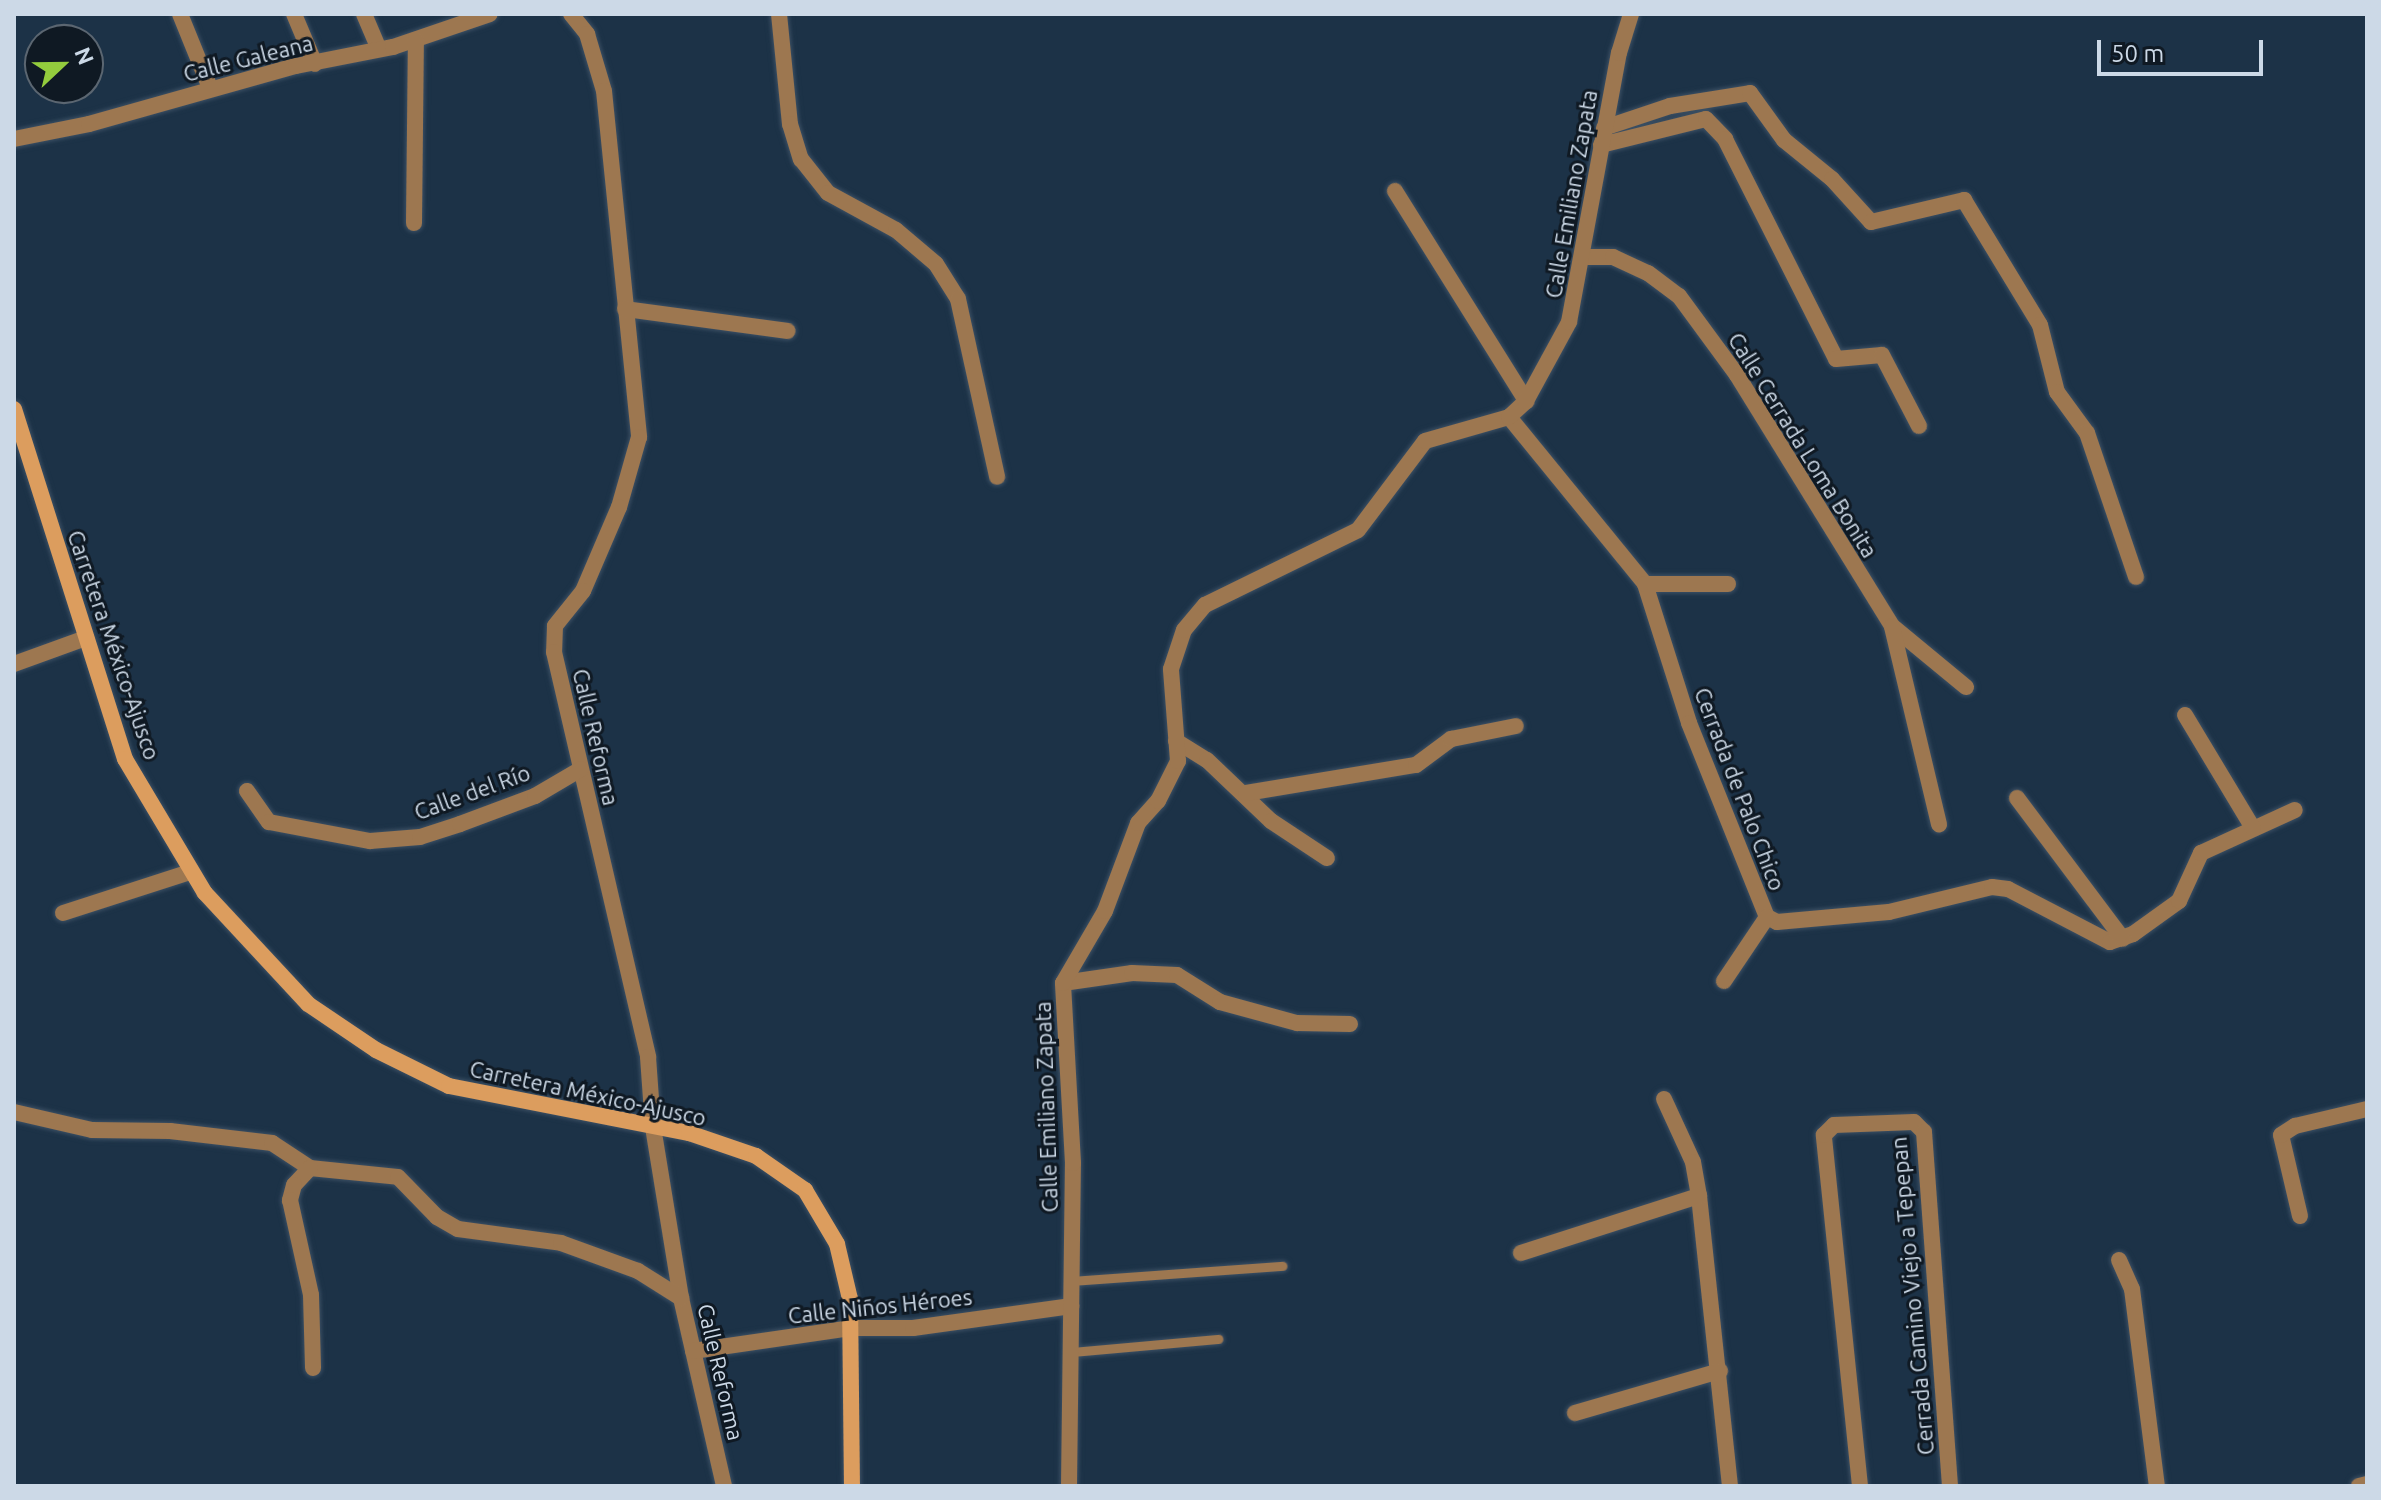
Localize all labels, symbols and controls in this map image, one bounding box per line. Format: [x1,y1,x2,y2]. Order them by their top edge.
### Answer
north arrow [24,24,104,104]
scale bar [2101,24,2267,74]
street label: Calle Galeana [181,29,315,87]
text: 50 m [2111,40,2164,67]
text: N [70,43,100,68]
street label: Calle Emiliano Zapata [1540,88,1602,300]
street label: Calle Cerrada Loma Bonita [1723,328,1883,562]
street label: Carretera México-Ajusco [62,527,166,763]
street label: Calle Reforma [567,666,625,808]
street label: Cerrada de Palo Chico [1689,684,1791,894]
street label: Calle del Río [410,759,534,825]
street label: Calle Emiliano Zapata [1029,1001,1063,1213]
street label: Carretera México-Ajusco [467,1055,709,1131]
street label: Cerrada Camino Viejo a Tepepan [1885,1136,1939,1456]
street label: Calle Niños Héroes [787,1283,973,1329]
street label: Calle Reforma [692,1301,750,1443]

